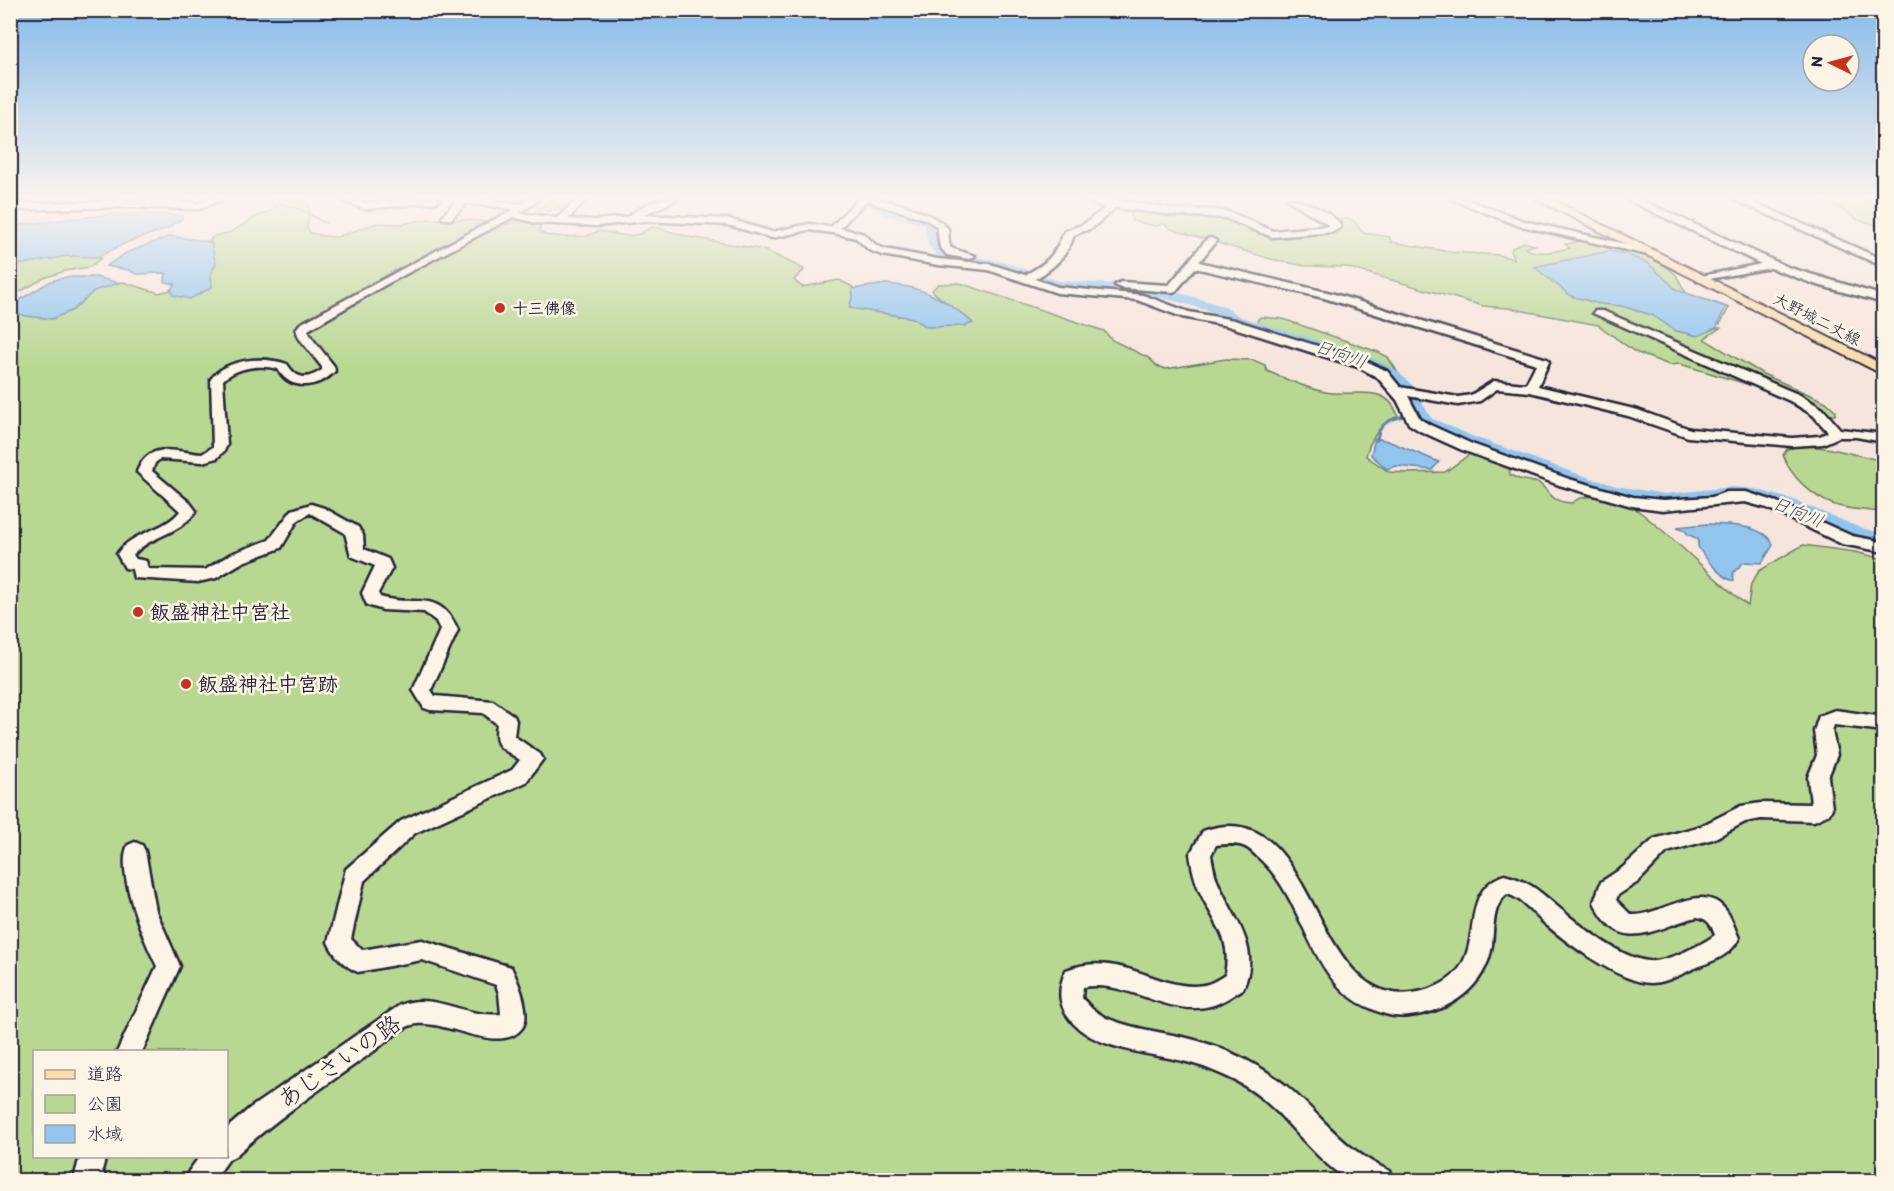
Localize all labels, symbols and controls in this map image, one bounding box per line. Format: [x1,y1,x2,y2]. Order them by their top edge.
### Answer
north arrow [1801,33,1861,93]
text: N [1807,56,1826,68]
street label: 大野城二丈線 [1770,289,1864,349]
place label: 十三佛像 [512,299,576,318]
marker: 十三佛像 [493,301,507,315]
water label: 日向川 [1312,335,1370,373]
water label: 日向川 [1769,492,1827,532]
place label: 飯盛神社中宮社 [150,600,290,624]
marker: 飯盛神社中宮社 [131,605,145,619]
place label: 飯盛神社中宮跡 [198,672,338,696]
marker: 飯盛神社中宮跡 [179,677,193,691]
street label: あじさいの路 [272,1008,406,1114]
legend [33,1050,228,1158]
text: 道路 [87,1063,123,1085]
text: 公園 [87,1093,123,1115]
text: 水域 [87,1123,123,1145]

